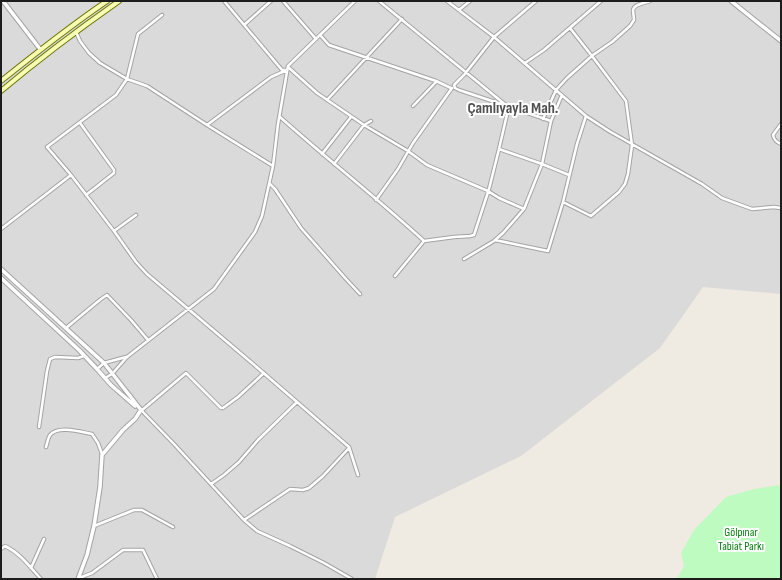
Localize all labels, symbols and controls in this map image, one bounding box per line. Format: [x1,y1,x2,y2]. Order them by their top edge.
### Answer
district label: Çamlıyayla Mah. [468,99,558,118]
park label: Gölpınar Tabiat Parkı [718,525,764,554]

